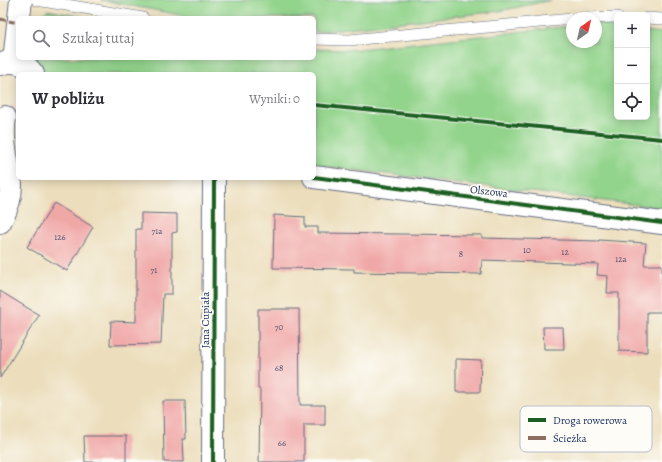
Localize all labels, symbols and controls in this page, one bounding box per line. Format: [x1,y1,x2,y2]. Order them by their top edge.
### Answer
north arrow [566,12,602,48]
map controls [614,12,650,120]
button: + [614,12,650,48]
search box [16,16,316,60]
icon: search [30,27,52,49]
text: Szukaj tutaj [62,28,135,48]
button: − [614,48,650,84]
button: locate [614,84,650,120]
text: W pobliżu [32,87,104,110]
text: Wyniki: 0 [249,90,300,107]
street label: Olszowa [469,182,509,201]
house number: 71a [151,225,163,237]
house number: 126 [54,231,66,243]
house number: 10 [523,244,531,256]
house number: 12 [561,246,569,258]
house number: 8 [459,248,463,260]
house number: 12a [615,253,628,265]
house number: 71 [151,264,157,276]
street label: Jana Cupiała [198,291,213,348]
house number: 70 [275,321,283,333]
house number: 68 [275,362,283,374]
legend [520,406,652,452]
text: Droga rowerowa [553,413,628,428]
text: Ścieżka [553,431,588,446]
house number: 66 [278,437,286,449]

